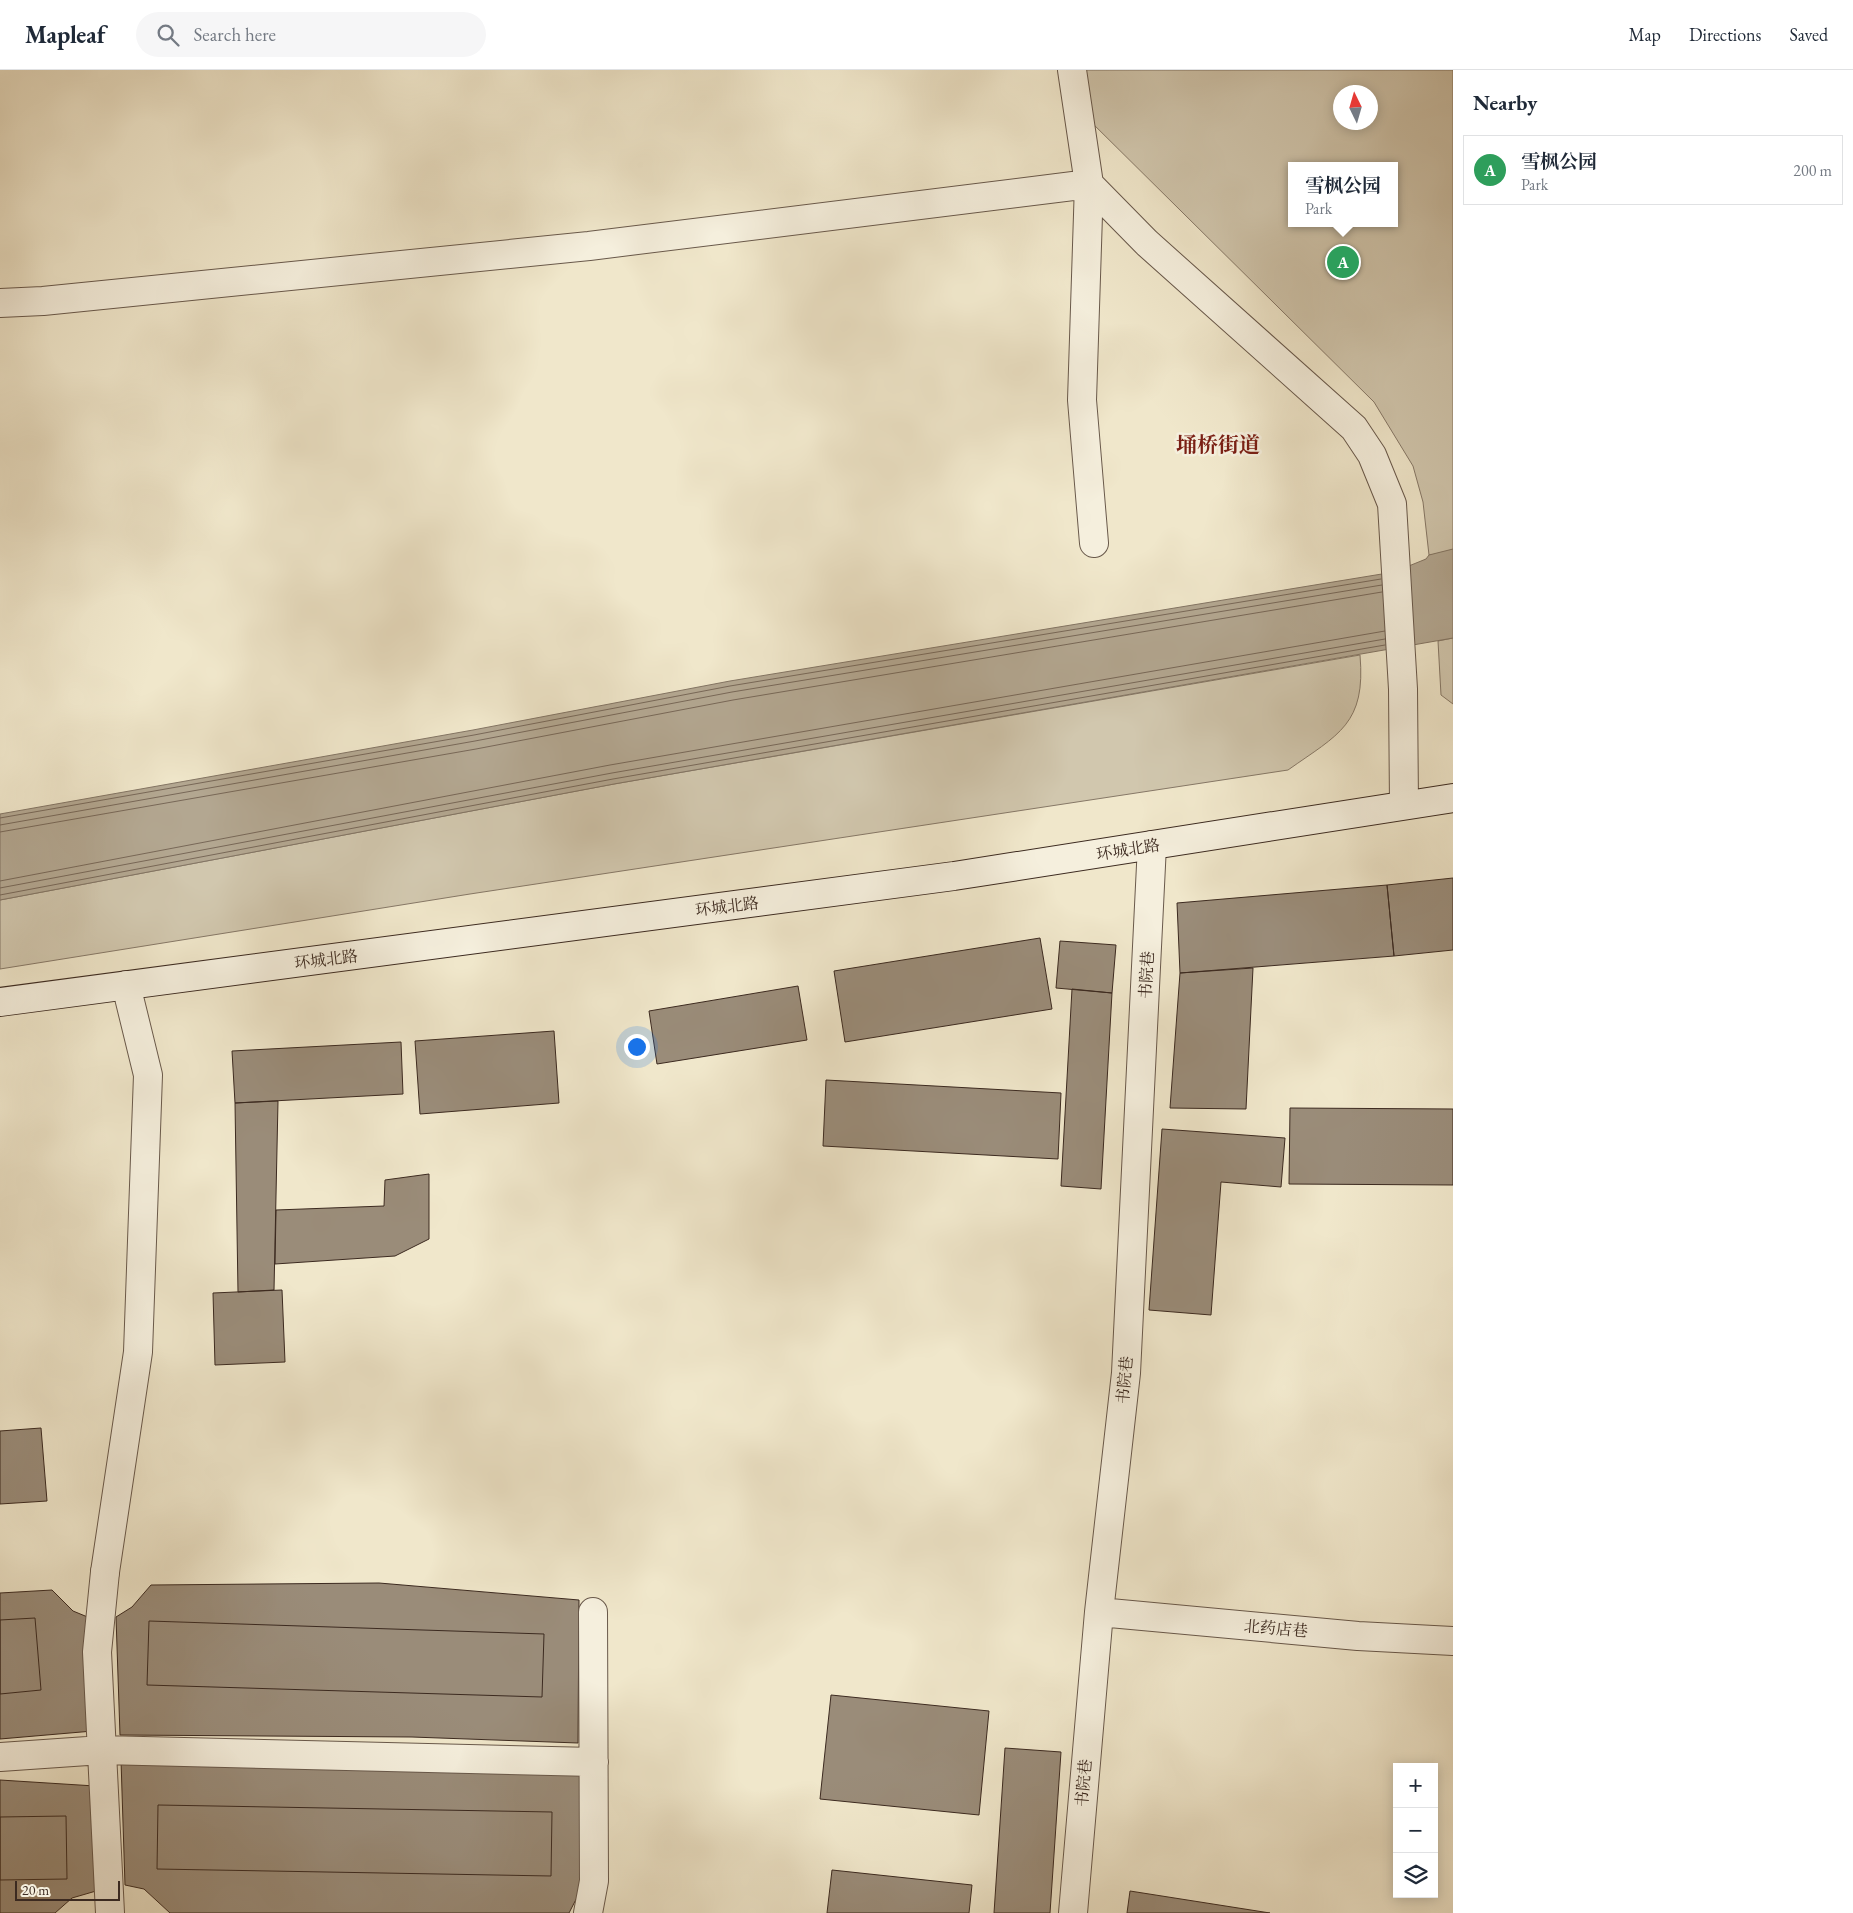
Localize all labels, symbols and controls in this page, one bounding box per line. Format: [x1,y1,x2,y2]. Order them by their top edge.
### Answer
search box [136,12,486,57]
text: Mapleaf [25,19,106,50]
icon: search [154,21,182,49]
text: Search here [194,22,276,47]
text: Map [1629,23,1661,46]
text: Directions [1689,23,1761,46]
text: Saved [1789,23,1828,46]
north arrow [1333,85,1378,130]
text: Nearby [1473,89,1537,116]
text: 雪枫公园 [1521,149,1597,174]
text: A [1484,160,1496,181]
text: 200 m [1793,160,1832,181]
popup [1288,162,1398,227]
text: 雪枫公园 [1305,173,1381,198]
text: Park [1521,174,1548,195]
text: Park [1305,198,1332,219]
pin: A [1327,243,1359,281]
district label: 埇桥街道 [1176,431,1260,458]
street label: 环城北路 [1095,834,1161,865]
street label: 环城北路 [694,892,760,921]
street label: 环城北路 [293,945,359,974]
street label: 书院巷 [1135,951,1158,1000]
your location [624,1034,650,1060]
street label: 书院巷 [1112,1355,1137,1405]
street label: 北药店巷 [1243,1615,1309,1642]
street label: 书院巷 [1071,1758,1096,1808]
map controls [1393,1763,1438,1898]
button: + [1393,1763,1438,1808]
button: − [1393,1808,1438,1853]
button: layers [1393,1853,1438,1898]
scale bar [15,1878,120,1901]
text: 20 m [22,1881,49,1899]

